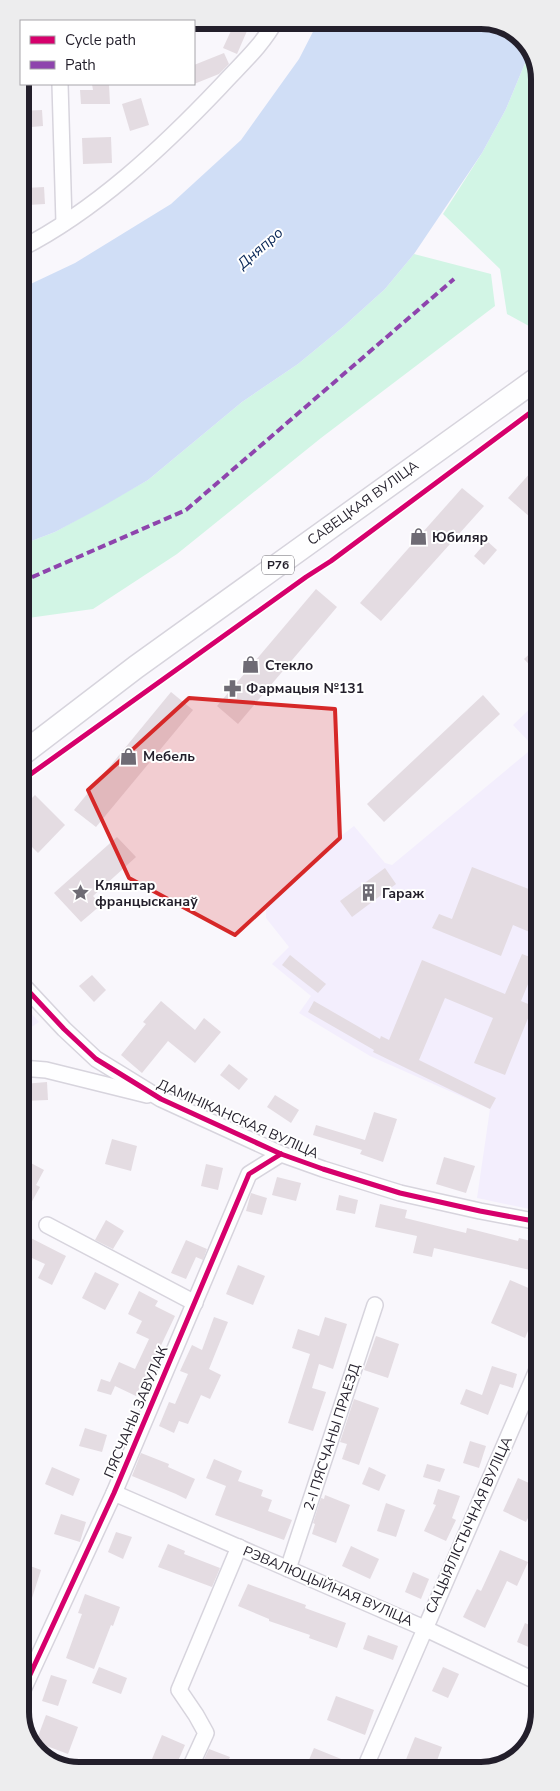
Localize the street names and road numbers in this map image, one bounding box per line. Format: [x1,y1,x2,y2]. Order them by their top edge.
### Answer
street label: САВЕЦКАЯ ВУЛІЦА [304,456,422,550]
road number: Р76 [262,556,294,574]
street label: ДАМІНІКАНСКАЯ ВУЛІЦА [154,1075,322,1163]
street label: ПЯСЧАНЫ ЗАВУЛАК [100,1343,172,1481]
street label: 2-І ПЯСЧАНЫ ПРАЕЗД [299,1361,365,1513]
street label: САЦЫЯЛІСТЫЧНАЯ ВУЛІЦА [421,1433,517,1617]
street label: РЭВАЛЮЦЫЙНАЯ ВУЛІЦА [240,1542,416,1630]

